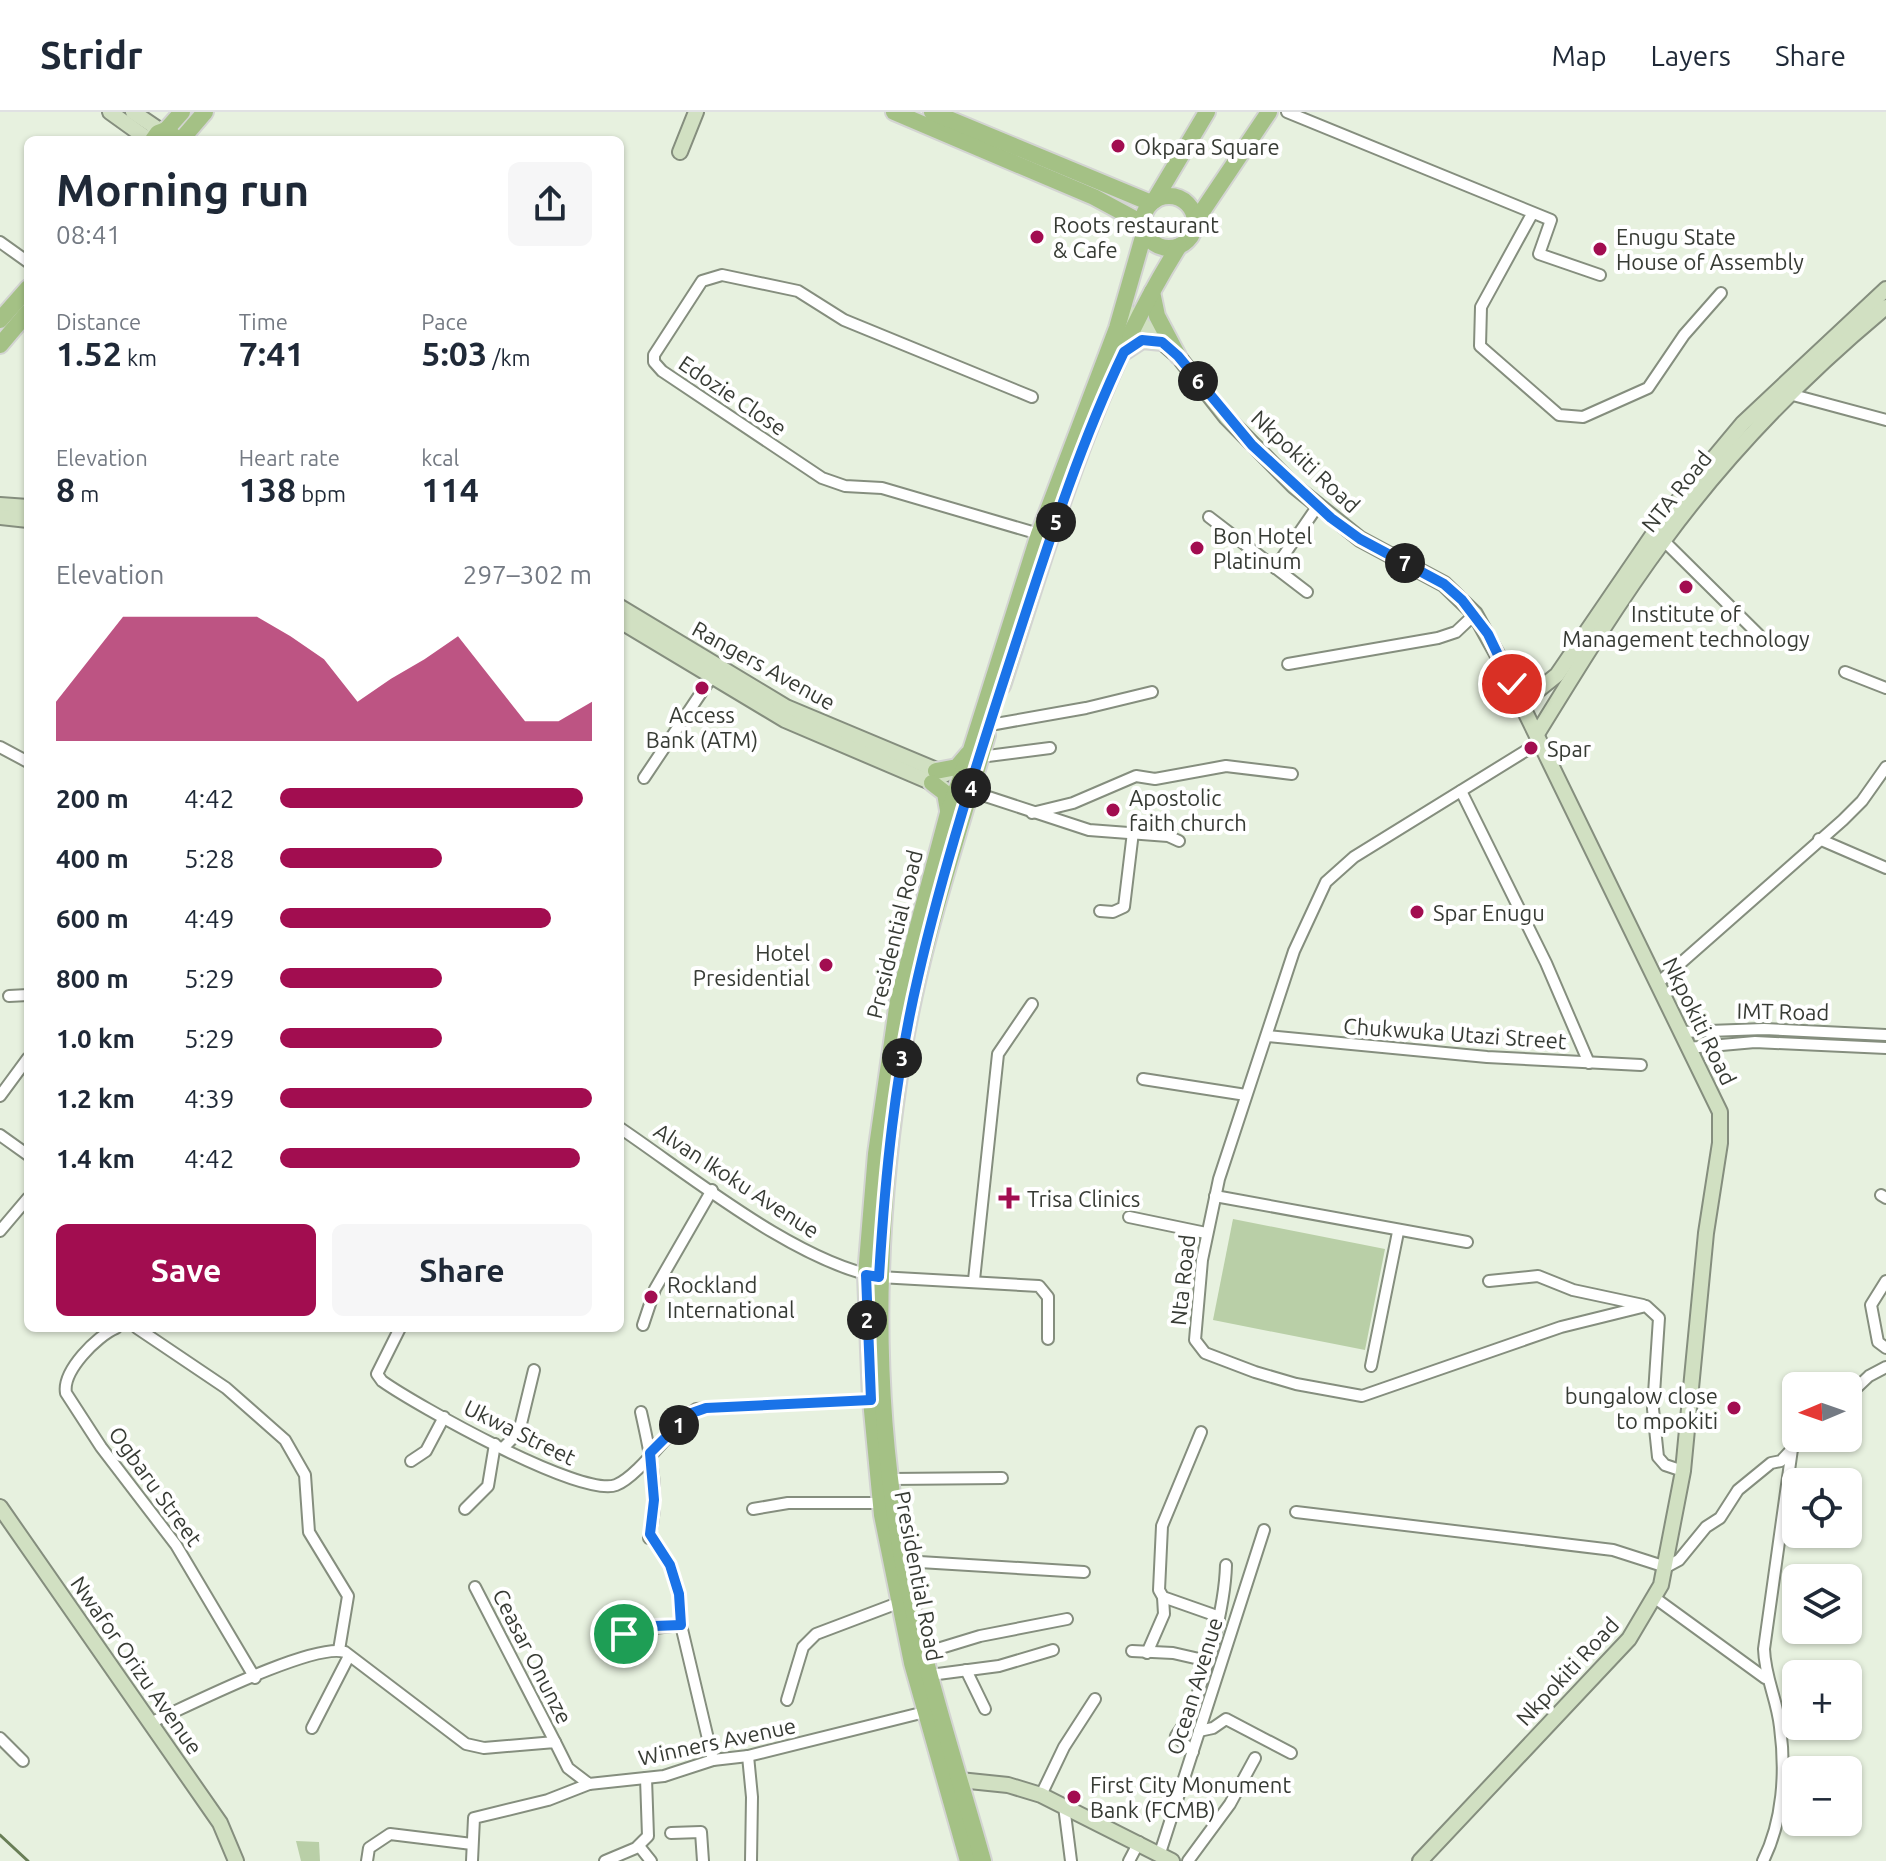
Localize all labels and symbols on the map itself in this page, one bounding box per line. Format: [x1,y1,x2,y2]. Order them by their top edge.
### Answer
place label: Okpara Square [1134,134,1280,159]
marker: Okpara Square [1109,137,1127,155]
place label: Roots restaurant & Cafe [1053,212,1219,262]
place label: Enugu State House of Assembly [1616,224,1804,274]
marker: Roots restaurant & Cafe [1028,228,1046,246]
marker: Enugu State House of Assembly [1591,240,1609,258]
street label: Edozie Close [675,350,791,440]
pin: 6 [1178,361,1218,401]
street label: Nkpokiti Road [1247,405,1365,517]
street label: NTA Road [1636,446,1716,536]
pin: 5 [1036,502,1076,542]
place label: Bon Hotel Platinum [1213,523,1312,573]
marker: Bon Hotel Platinum [1188,539,1206,557]
pin: 7 [1385,543,1425,583]
marker: Institute of Management technology [1677,578,1695,596]
place label: Institute of Management technology [1562,601,1810,651]
street label: Rangers Avenue [688,615,840,715]
pin [1478,650,1546,718]
marker: Access Bank (ATM) [693,679,711,697]
place label: Access Bank (ATM) [646,702,758,753]
place label: Spar [1547,736,1592,761]
marker: Spar [1522,739,1540,757]
pin: 4 [951,768,991,808]
place label: Apostolic faith church [1129,785,1247,835]
marker: Apostolic faith church [1104,801,1122,819]
street label: Presidential Road [861,847,927,1021]
place label: Spar Enugu [1433,900,1545,925]
marker: Spar Enugu [1408,903,1426,921]
place label: Hotel Presidential [693,940,810,990]
street label: Nkpokiti Road [1658,953,1742,1089]
marker: Hotel Presidential [817,956,835,974]
street label: IMT Road [1736,998,1830,1024]
street label: Chukwuka Utazi Street [1343,1013,1568,1053]
pin: 3 [882,1038,922,1078]
street label: Alvan Ikoku Avenue [650,1117,824,1243]
place label: Trisa Clinics [1027,1186,1140,1211]
marker: Trisa Clinics [998,1187,1020,1209]
street label: Nta Road [1165,1233,1199,1327]
place label: Rockland International [667,1272,795,1322]
marker: Rockland International [642,1288,660,1306]
pin: 2 [847,1300,887,1340]
north arrow [1782,1372,1862,1452]
place label: bungalow close to mpokiti [1565,1383,1718,1433]
street label: Ukwa Street [460,1394,580,1470]
marker: bungalow close to mpokiti [1725,1399,1743,1417]
pin: 1 [659,1405,699,1445]
street label: Ogbaru Street [104,1422,208,1551]
street label: Presidential Road [890,1489,948,1663]
street label: Nwafor Orizu Avenue [66,1571,208,1759]
street label: Ceasar Onunze [488,1584,578,1728]
pin [590,1600,658,1668]
street label: Nkpokiti Road [1511,1612,1623,1730]
street label: Ocean Avenue [1161,1614,1227,1758]
street label: Winners Avenue [636,1712,798,1770]
place label: First City Monument Bank (FCMB) [1090,1772,1291,1823]
marker: First City Monument Bank (FCMB) [1065,1788,1083,1806]

